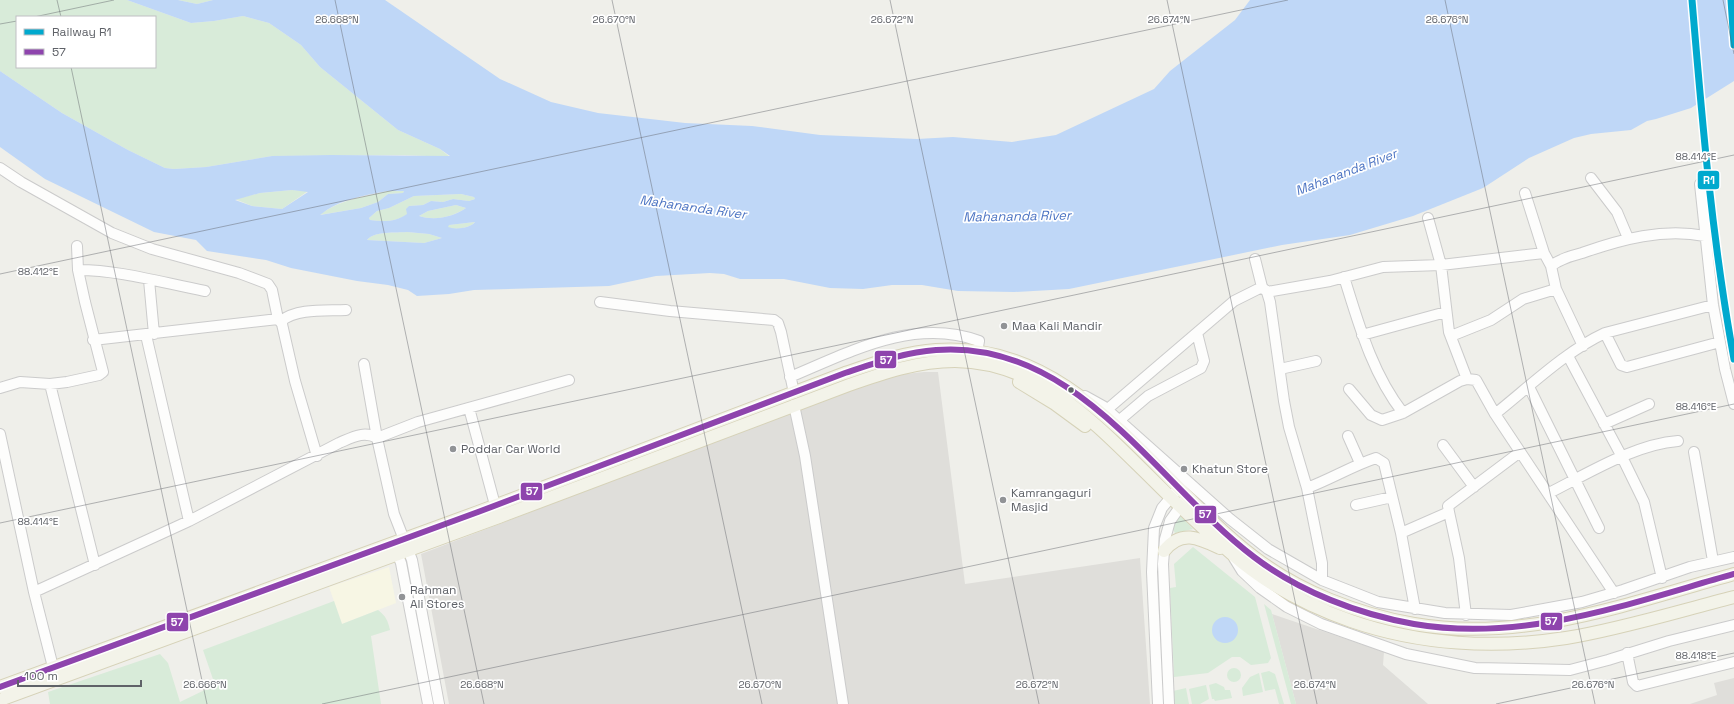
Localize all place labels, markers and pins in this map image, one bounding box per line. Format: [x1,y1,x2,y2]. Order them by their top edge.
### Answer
place label: Maa Kali Mandir [1012,318,1103,334]
marker: Maa Kali Mandir [999,321,1009,331]
unlabelled marker [1066,385,1076,395]
place label: Poddar Car World [461,441,560,457]
marker: Poddar Car World [448,444,458,454]
place label: Khatun Store [1192,461,1268,477]
marker: Khatun Store [1179,464,1189,474]
place label: Kamrangaguri Masjid [1011,485,1091,515]
marker: Kamrangaguri Masjid [998,495,1008,505]
place label: Rahman Ali Stores [410,582,464,612]
marker: Rahman Ali Stores [397,592,407,602]

